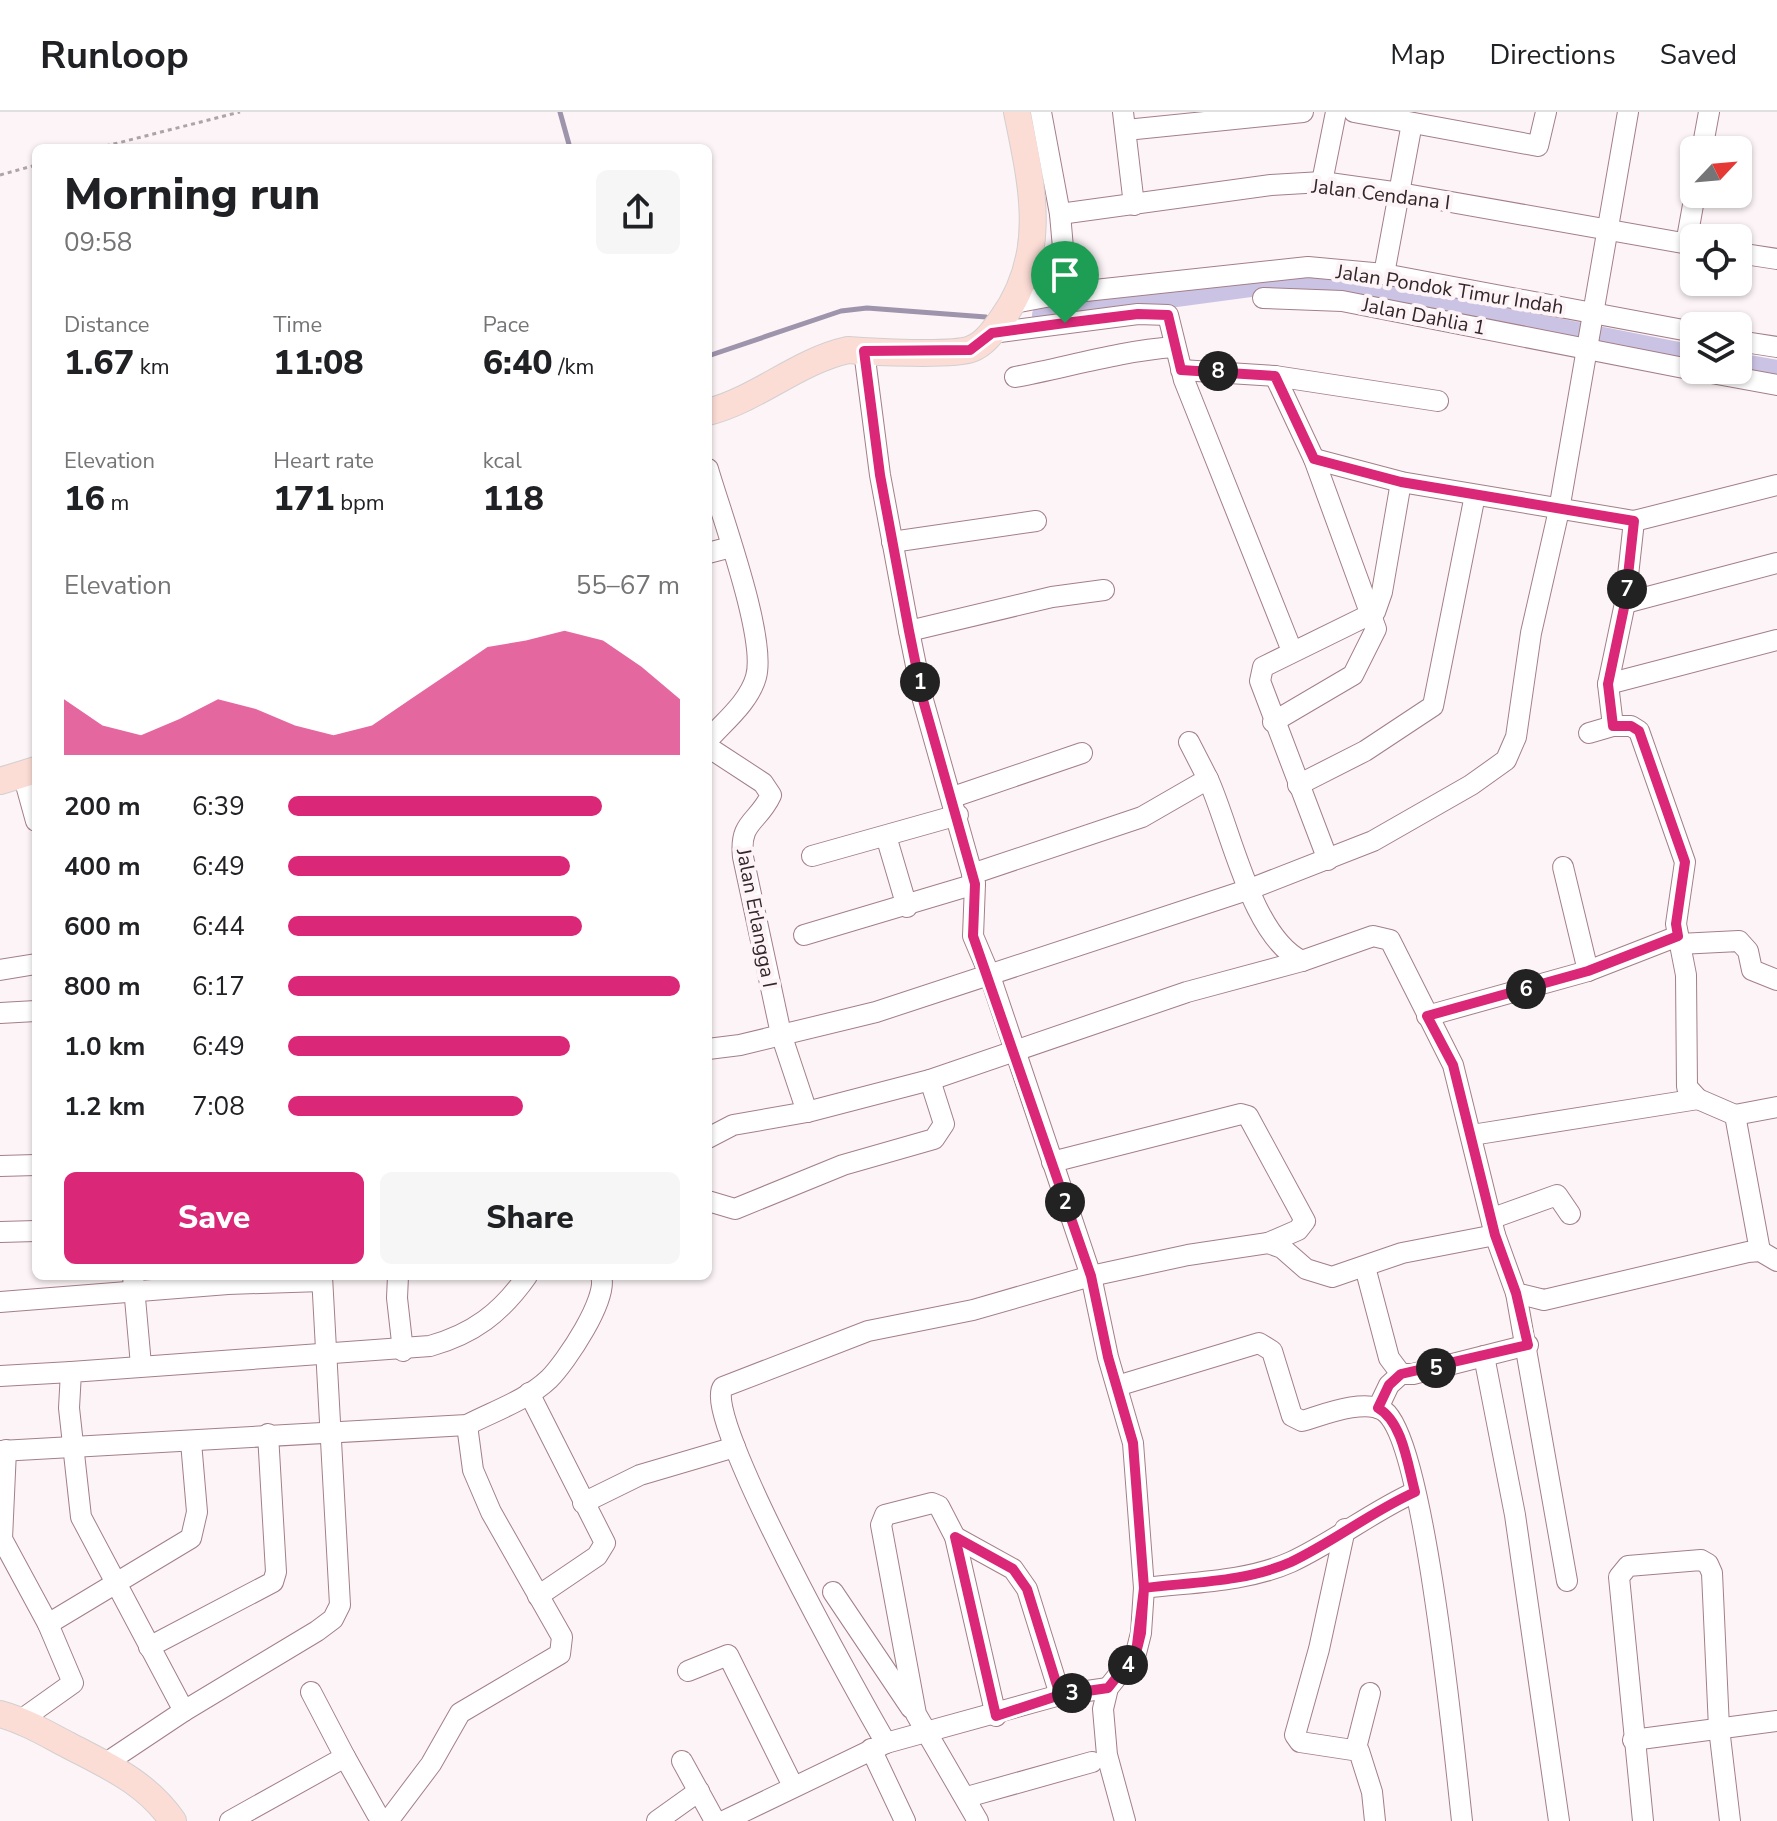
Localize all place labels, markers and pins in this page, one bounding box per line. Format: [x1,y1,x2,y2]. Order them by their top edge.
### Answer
pin [1031,241,1099,323]
pin: 8 [1198,351,1238,391]
pin: 7 [1607,569,1647,609]
pin: 1 [900,662,940,702]
pin: 6 [1506,969,1546,1009]
pin: 2 [1045,1182,1085,1222]
pin: 5 [1416,1348,1456,1388]
pin: 4 [1108,1645,1148,1685]
pin: 3 [1052,1673,1092,1713]

